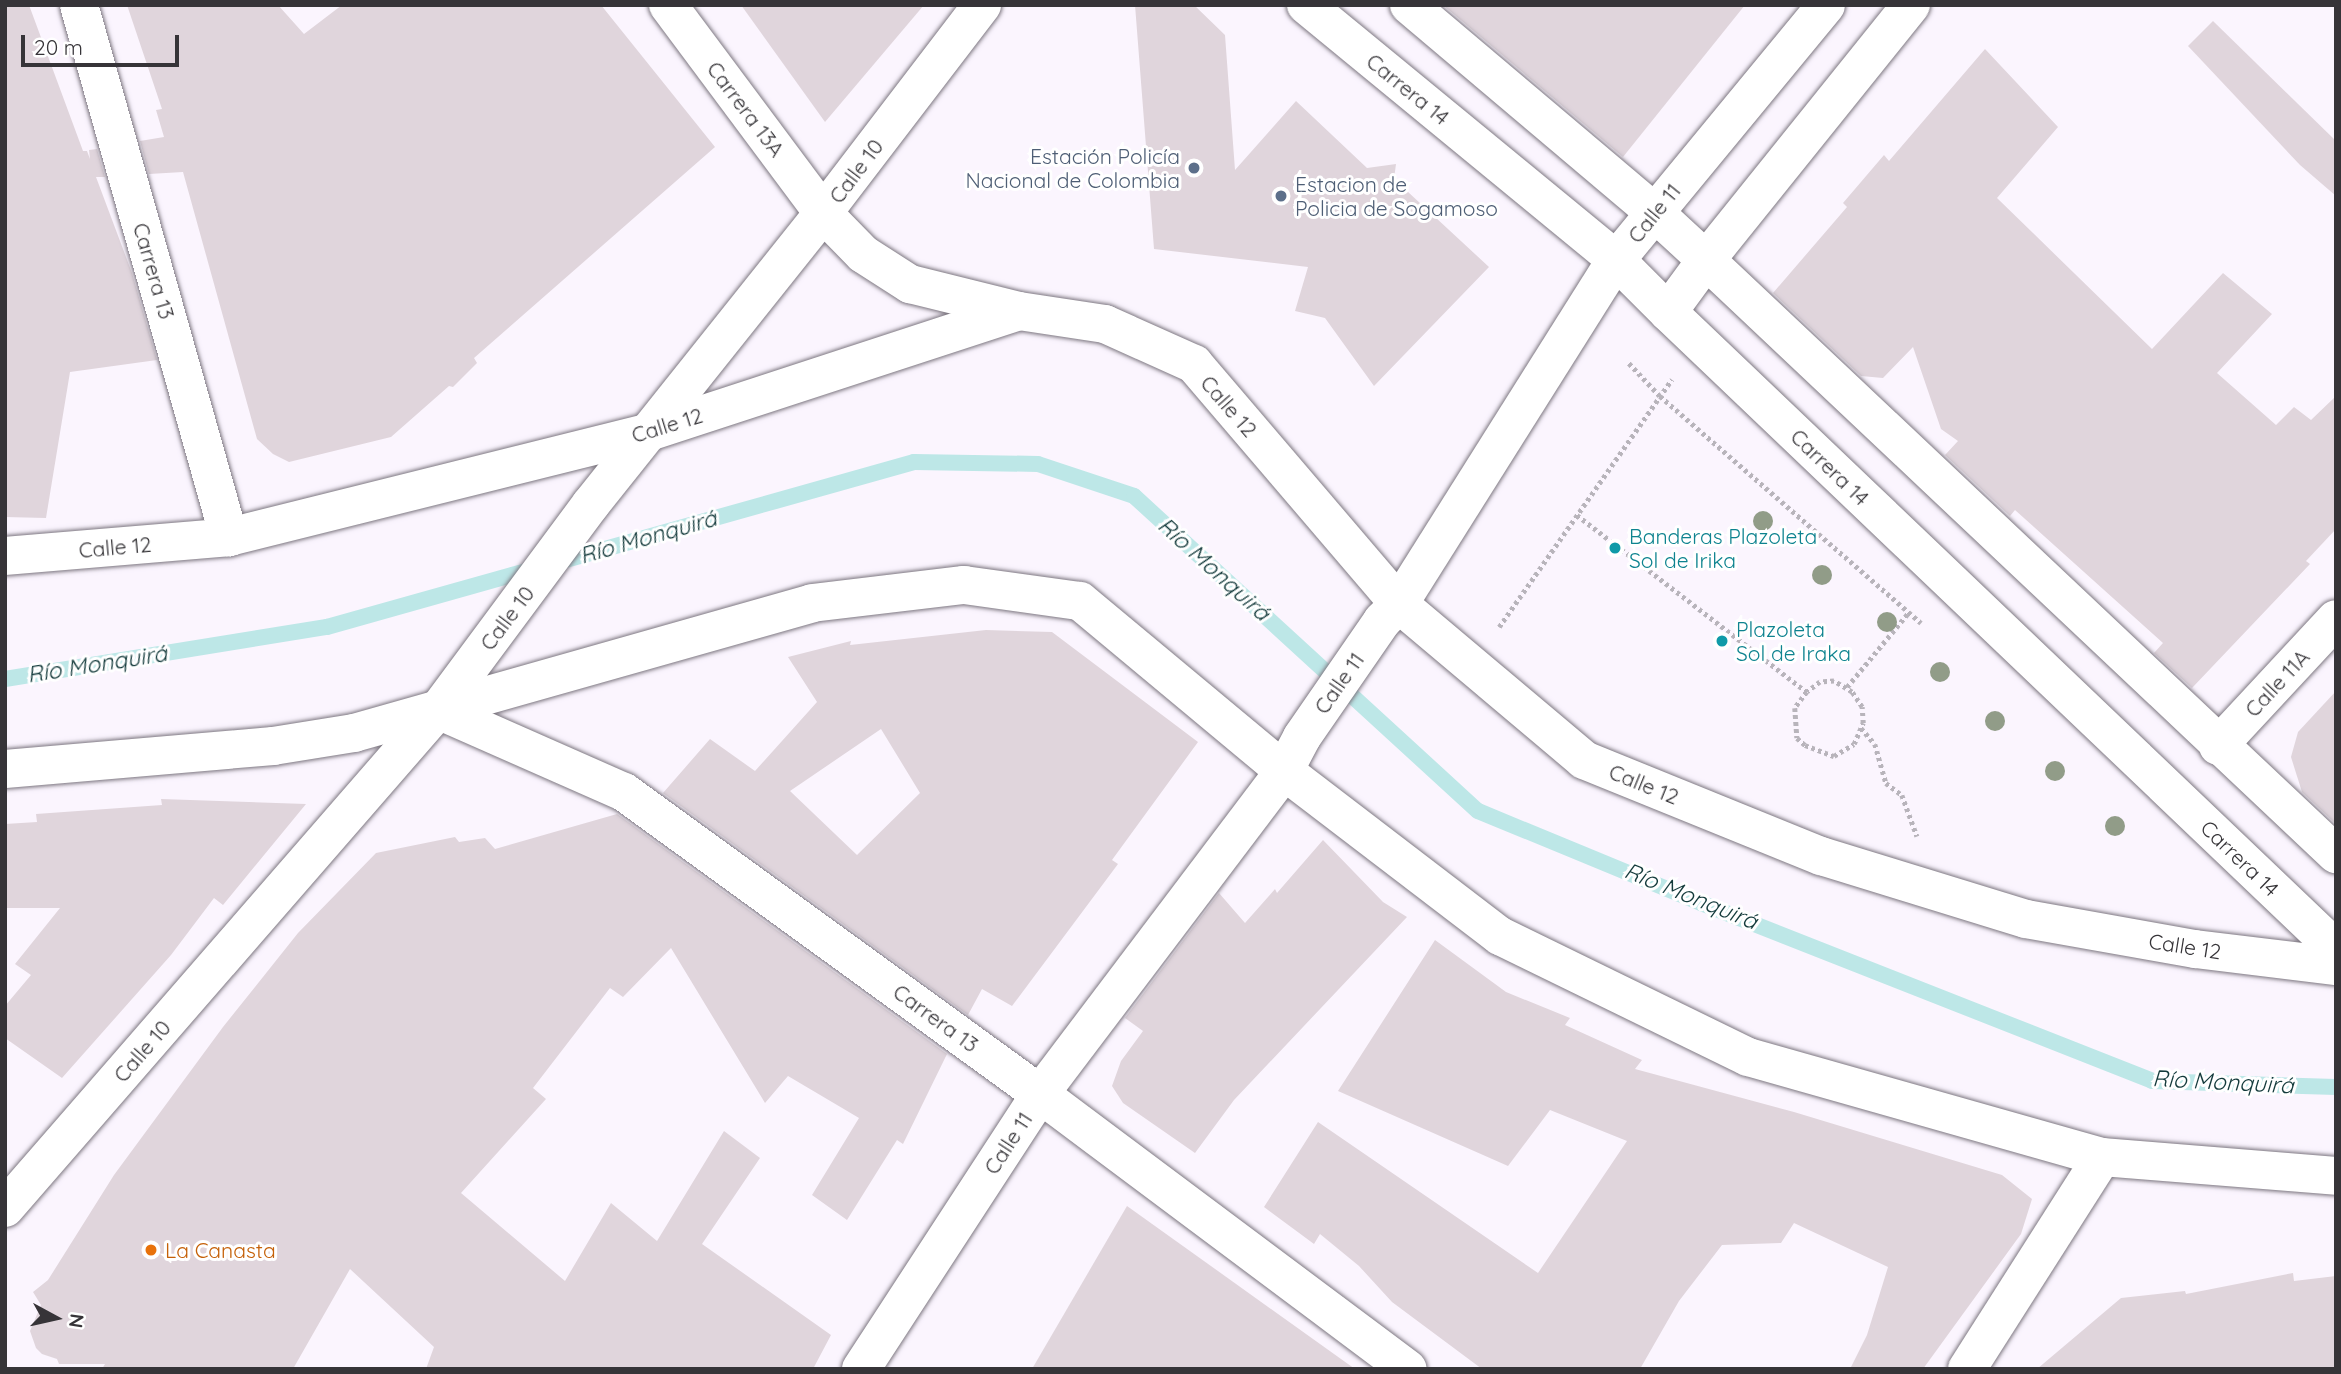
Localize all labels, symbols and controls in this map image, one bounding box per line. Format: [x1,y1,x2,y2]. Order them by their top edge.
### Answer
scale bar [24,21,182,65]
text: 20 m [34,34,83,60]
street label: Carrera 14 [1362,48,1454,130]
street label: Carrera 13A [702,56,790,162]
street label: Calle 10 [824,134,888,208]
place label: Estación Policía Nacional de Colombia [965,143,1180,193]
marker: Estación Policía Nacional de Colombia [1186,160,1202,176]
place label: Estacion de Policia de Sogamoso [1295,171,1498,221]
street label: Calle 11 [1622,178,1686,248]
marker: Estacion de Policia de Sogamoso [1273,188,1289,204]
street label: Carrera 13 [128,220,180,322]
street label: Calle 12 [1196,370,1262,442]
street label: Calle 12 [628,402,706,448]
street label: Carrera 14 [1786,424,1874,510]
water label: Río Monquirá [576,504,720,570]
water label: Río Monquirá [1152,512,1276,626]
place label: Banderas Plazoleta Sol de Irika [1629,523,1817,573]
street label: Calle 12 [78,531,152,563]
marker: Banderas Plazoleta Sol de Irika [1607,540,1623,556]
street label: Calle 10 [475,581,539,655]
place label: Plazoleta Sol de Iraka [1736,616,1851,666]
marker: Plazoleta Sol de Iraka [1714,633,1730,649]
water label: Río Monquirá [25,639,169,689]
street label: Calle 11A [2240,644,2314,722]
street label: Calle 11 [1309,648,1369,718]
street label: Calle 12 [1605,759,1683,809]
street label: Carrera 14 [2196,815,2284,901]
water label: Río Monquirá [1620,857,1762,935]
street label: Calle 12 [2147,928,2223,964]
street label: Carrera 13 [889,979,983,1057]
street label: Calle 10 [108,1015,176,1087]
water label: Río Monquirá [2152,1065,2294,1099]
street label: Calle 11 [979,1107,1037,1179]
place label: La Canasta [165,1237,276,1263]
marker: La Canasta [143,1242,159,1258]
north arrow [21,1283,91,1353]
text: N [64,1312,90,1330]

